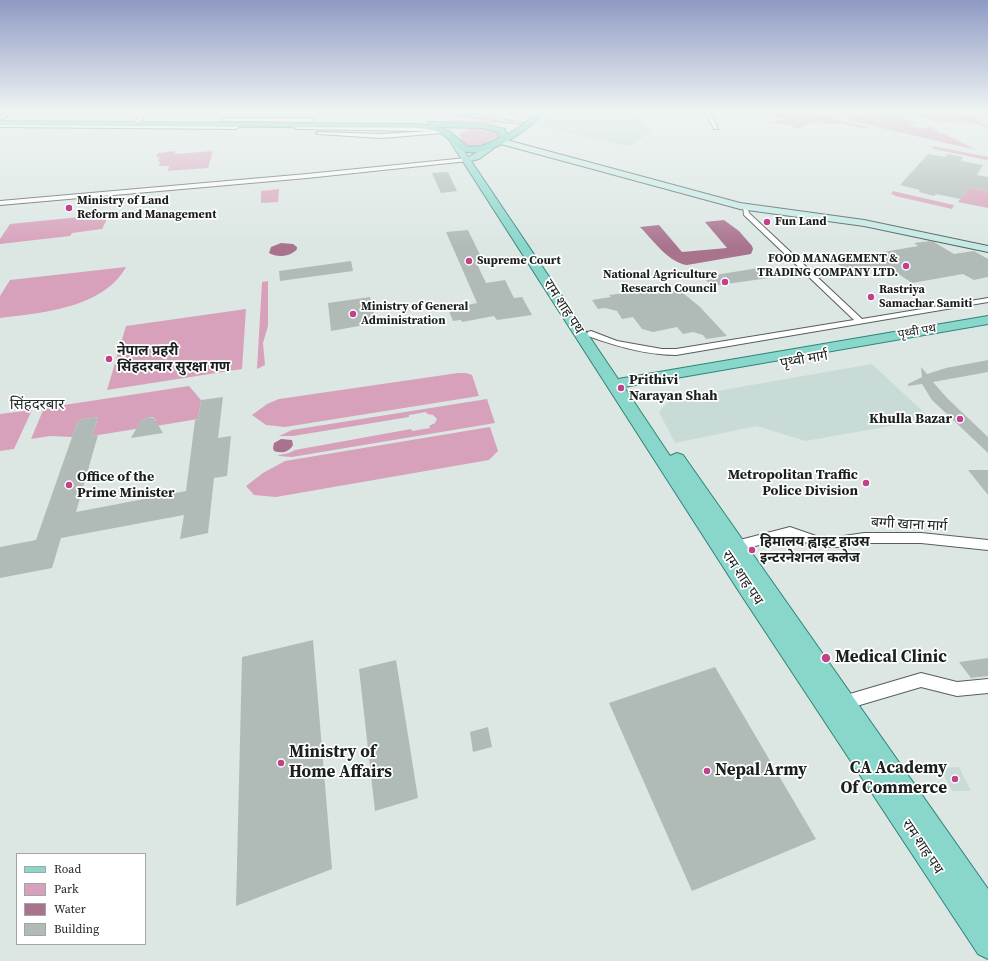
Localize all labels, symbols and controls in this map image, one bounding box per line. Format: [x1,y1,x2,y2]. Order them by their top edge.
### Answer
place label: Ministry of Land Reform and Management [77,194,216,222]
marker: Ministry of Land Reform and Management [64,203,74,213]
place label: Fun Land [775,215,827,229]
marker: Fun Land [762,217,772,227]
place label: FOOD MANAGEMENT & TRADING COMPANY LTD. [757,252,898,280]
place label: Supreme Court [477,254,561,268]
marker: Supreme Court [464,256,474,266]
marker: FOOD MANAGEMENT & TRADING COMPANY LTD. [901,261,911,271]
place label: National Agriculture Research Council [603,268,717,296]
street label: राम शाह पथ [539,277,587,337]
marker: National Agriculture Research Council [720,277,730,287]
place label: Rastriya Samachar Samiti [879,283,972,311]
marker: Rastriya Samachar Samiti [866,292,876,302]
place label: Ministry of General Administration [361,300,468,328]
marker: Ministry of General Administration [348,309,358,319]
street label: पृथ्वी पथ [897,322,937,342]
place label: नेपाल प्रहरी सिंहदरबार सुरक्षा गण [117,343,230,376]
street label: पृथ्वी मार्ग [779,348,829,372]
marker: नेपाल प्रहरी सिंहदरबार सुरक्षा गण [104,354,114,364]
place label: Prithivi Narayan Shah [629,372,718,404]
marker: Prithivi Narayan Shah [616,383,626,393]
district label: सिंहदरबार [10,396,64,414]
place label: Khulla Bazar [869,411,952,427]
marker: Khulla Bazar [955,414,965,424]
place label: Metropolitan Traffic Police Division [728,467,858,500]
place label: Office of the Prime Minister [77,469,175,502]
marker: Metropolitan Traffic Police Division [861,478,871,488]
marker: Office of the Prime Minister [64,480,74,490]
street label: बग्गी खाना मार्ग [870,515,948,535]
place label: हिमालय ह्वाइट हाउस इन्टरनेशनल कलेज [760,534,870,566]
marker: हिमालय ह्वाइट हाउस इन्टरनेशनल कलेज [747,545,757,555]
street label: राम शाह पथ [718,548,766,608]
place label: Medical Clinic [835,648,947,668]
marker: Medical Clinic [820,652,832,664]
place label: Ministry of Home Affairs [289,743,392,783]
marker: Ministry of Home Affairs [276,758,286,768]
place label: CA Academy Of Commerce [840,759,947,799]
place label: Nepal Army [715,761,807,781]
marker: Nepal Army [702,766,712,776]
marker: CA Academy Of Commerce [950,774,960,784]
street label: राम शाह पथ [898,817,946,877]
legend [16,853,146,945]
text: Road [54,861,81,877]
text: Park [54,881,79,897]
text: Water [54,901,86,917]
text: Building [54,921,99,937]

